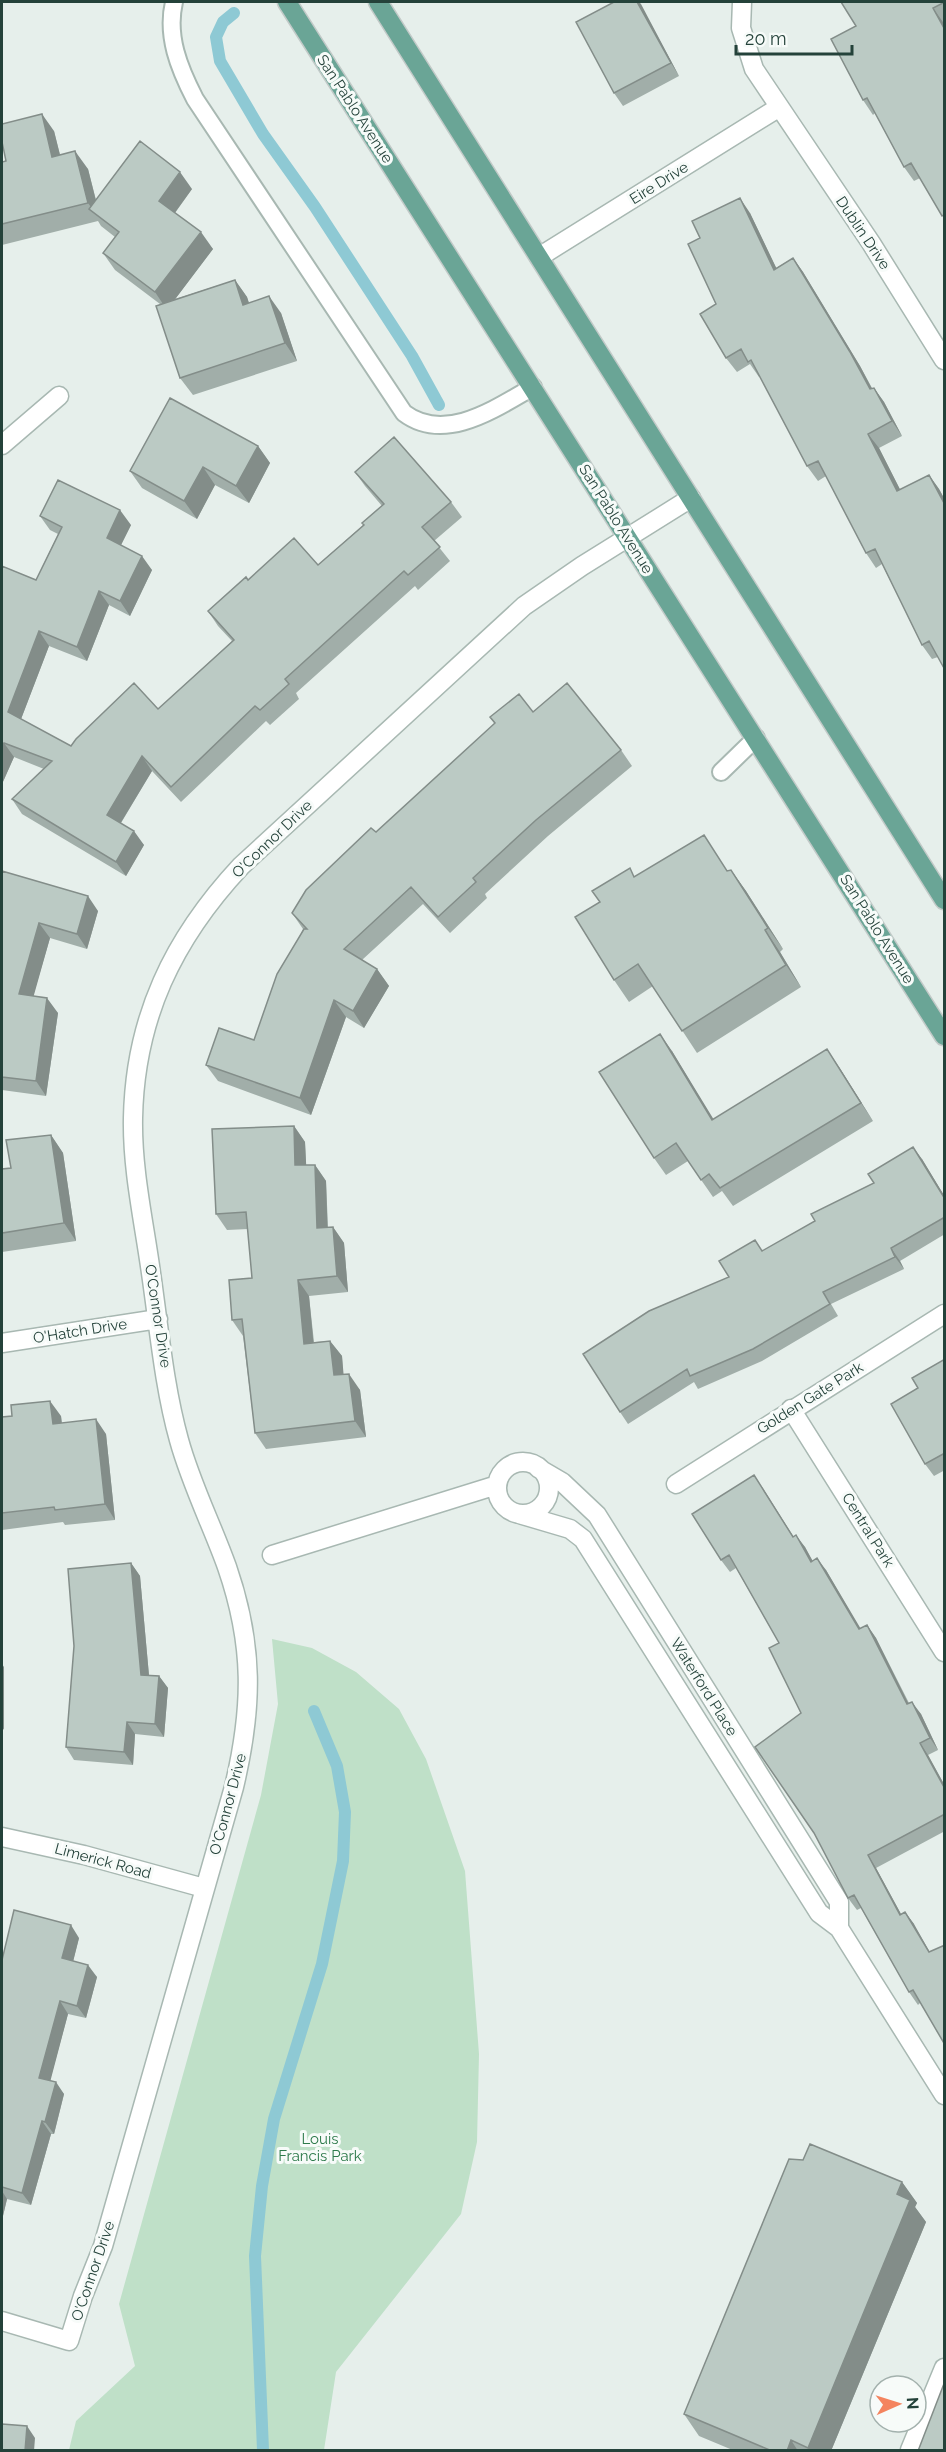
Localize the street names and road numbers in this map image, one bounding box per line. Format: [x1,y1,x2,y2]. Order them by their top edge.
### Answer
street label: San Pablo Avenue [313,51,397,167]
street label: Eire Drive [626,158,692,208]
street label: Dublin Drive [832,193,894,273]
street label: San Pablo Avenue [575,461,657,577]
street label: O'Connor Drive [228,796,316,882]
street label: San Pablo Avenue [836,871,918,987]
street label: O'Connor Drive [141,1263,175,1369]
street label: O'Hatch Drive [32,1315,128,1347]
street label: Golden Gate Park [754,1358,866,1438]
street label: Central Park [838,1489,898,1571]
street label: Waterford Place [667,1635,742,1740]
street label: O'Connor Drive [206,1751,250,1857]
street label: Limerick Road [53,1839,153,1883]
street label: O'Connor Drive [67,2219,119,2323]

